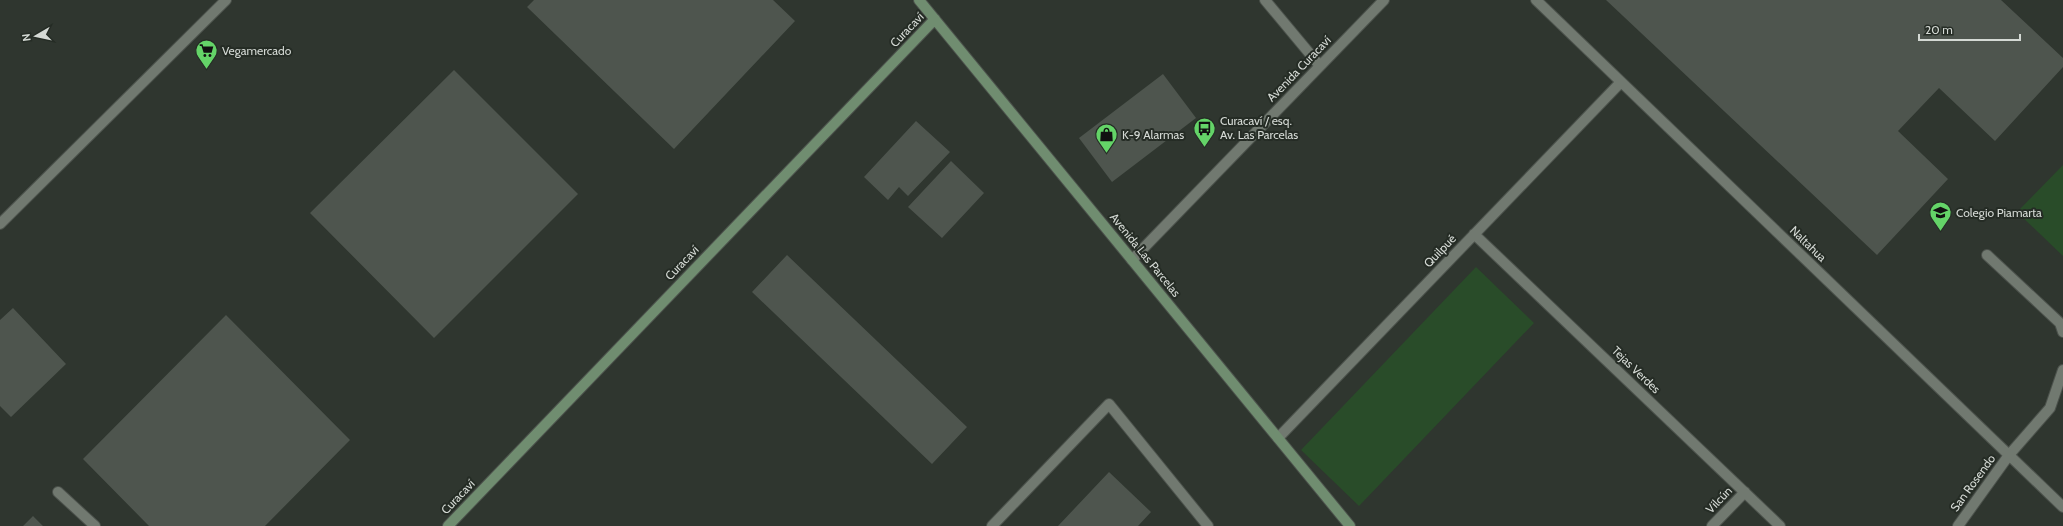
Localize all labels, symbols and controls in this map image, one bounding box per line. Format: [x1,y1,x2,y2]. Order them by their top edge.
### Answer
street label: Curacaví [887,9,927,50]
north arrow [16,16,56,56]
scale bar [1919,16,2020,42]
text: 20 m [1925,22,1953,37]
street label: Avenida Curacaví [1263,32,1334,105]
text: N [19,33,34,43]
supermarket icon: Vegamercado [193,38,219,71]
place label: Vegamercado [222,43,292,58]
place label: Curacaví / esq. Av. Las Parcelas [1220,113,1298,142]
bus stop icon: Curacaví / esq. Av. Las Parcelas [1191,115,1217,148]
shop icon: K-9 Alarmas [1094,122,1120,155]
place label: K-9 Alarmas [1122,127,1184,142]
school or university icon: Colegio Piamarta [1928,200,1954,233]
place label: Colegio Piamarta [1956,205,2042,220]
street label: Avenida Las Parcelas [1107,210,1184,300]
street label: Naltahua [1787,223,1830,265]
street label: Quilpué [1420,231,1459,270]
street label: Curacaví [662,242,702,283]
street label: Tejas Verdes [1609,343,1664,396]
street label: San Rosendo [1947,451,1999,514]
street label: Curacaví [438,476,478,517]
street label: Vilcún [1702,483,1735,516]

